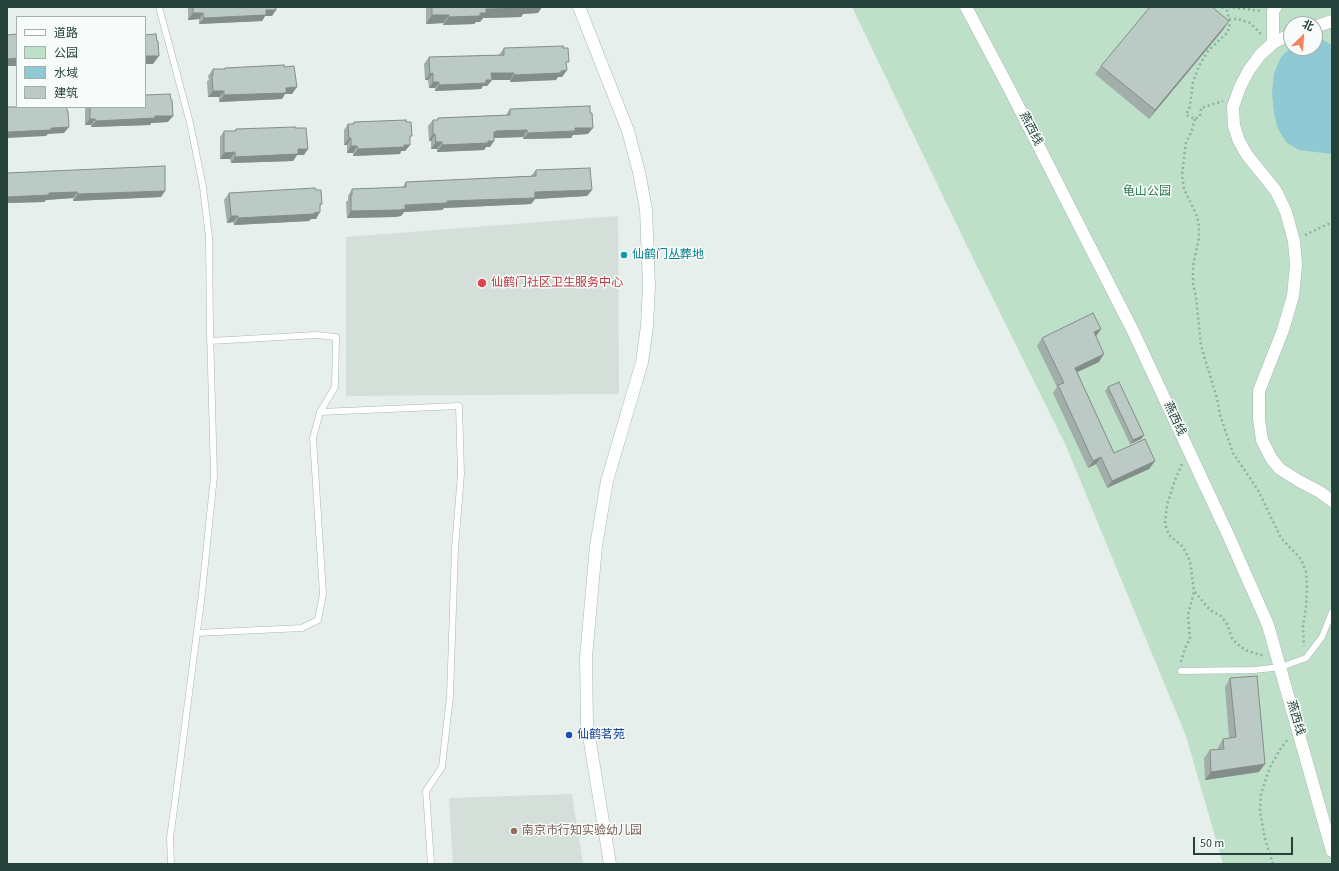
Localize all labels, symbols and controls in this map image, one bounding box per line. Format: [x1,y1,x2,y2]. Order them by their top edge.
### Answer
legend [16,16,146,108]
north arrow [1283,16,1323,56]
text: 北 [1300,16,1316,35]
text: 道路 [54,25,78,42]
text: 公园 [54,45,78,62]
text: 水域 [54,65,78,82]
text: 建筑 [54,85,78,102]
street label: 燕西线 [1015,110,1045,148]
park label: 龟山公园 [1123,185,1171,199]
place label: 仙鹤门丛葬地 [632,248,704,262]
marker: 仙鹤门丛葬地 [619,250,629,260]
place label: 仙鹤门社区卫生服务中心 [491,276,623,290]
marker: 仙鹤门社区卫生服务中心 [476,277,488,289]
street label: 燕西线 [1160,400,1188,438]
street label: 燕西线 [1283,699,1307,737]
place label: 仙鹤茗苑 [577,728,625,742]
marker: 仙鹤茗苑 [564,730,574,740]
place label: 南京市行知实验幼儿园 [522,824,642,838]
marker: 南京市行知实验幼儿园 [509,826,519,836]
scale bar [1195,829,1295,855]
text: 50 m [1200,835,1224,852]

